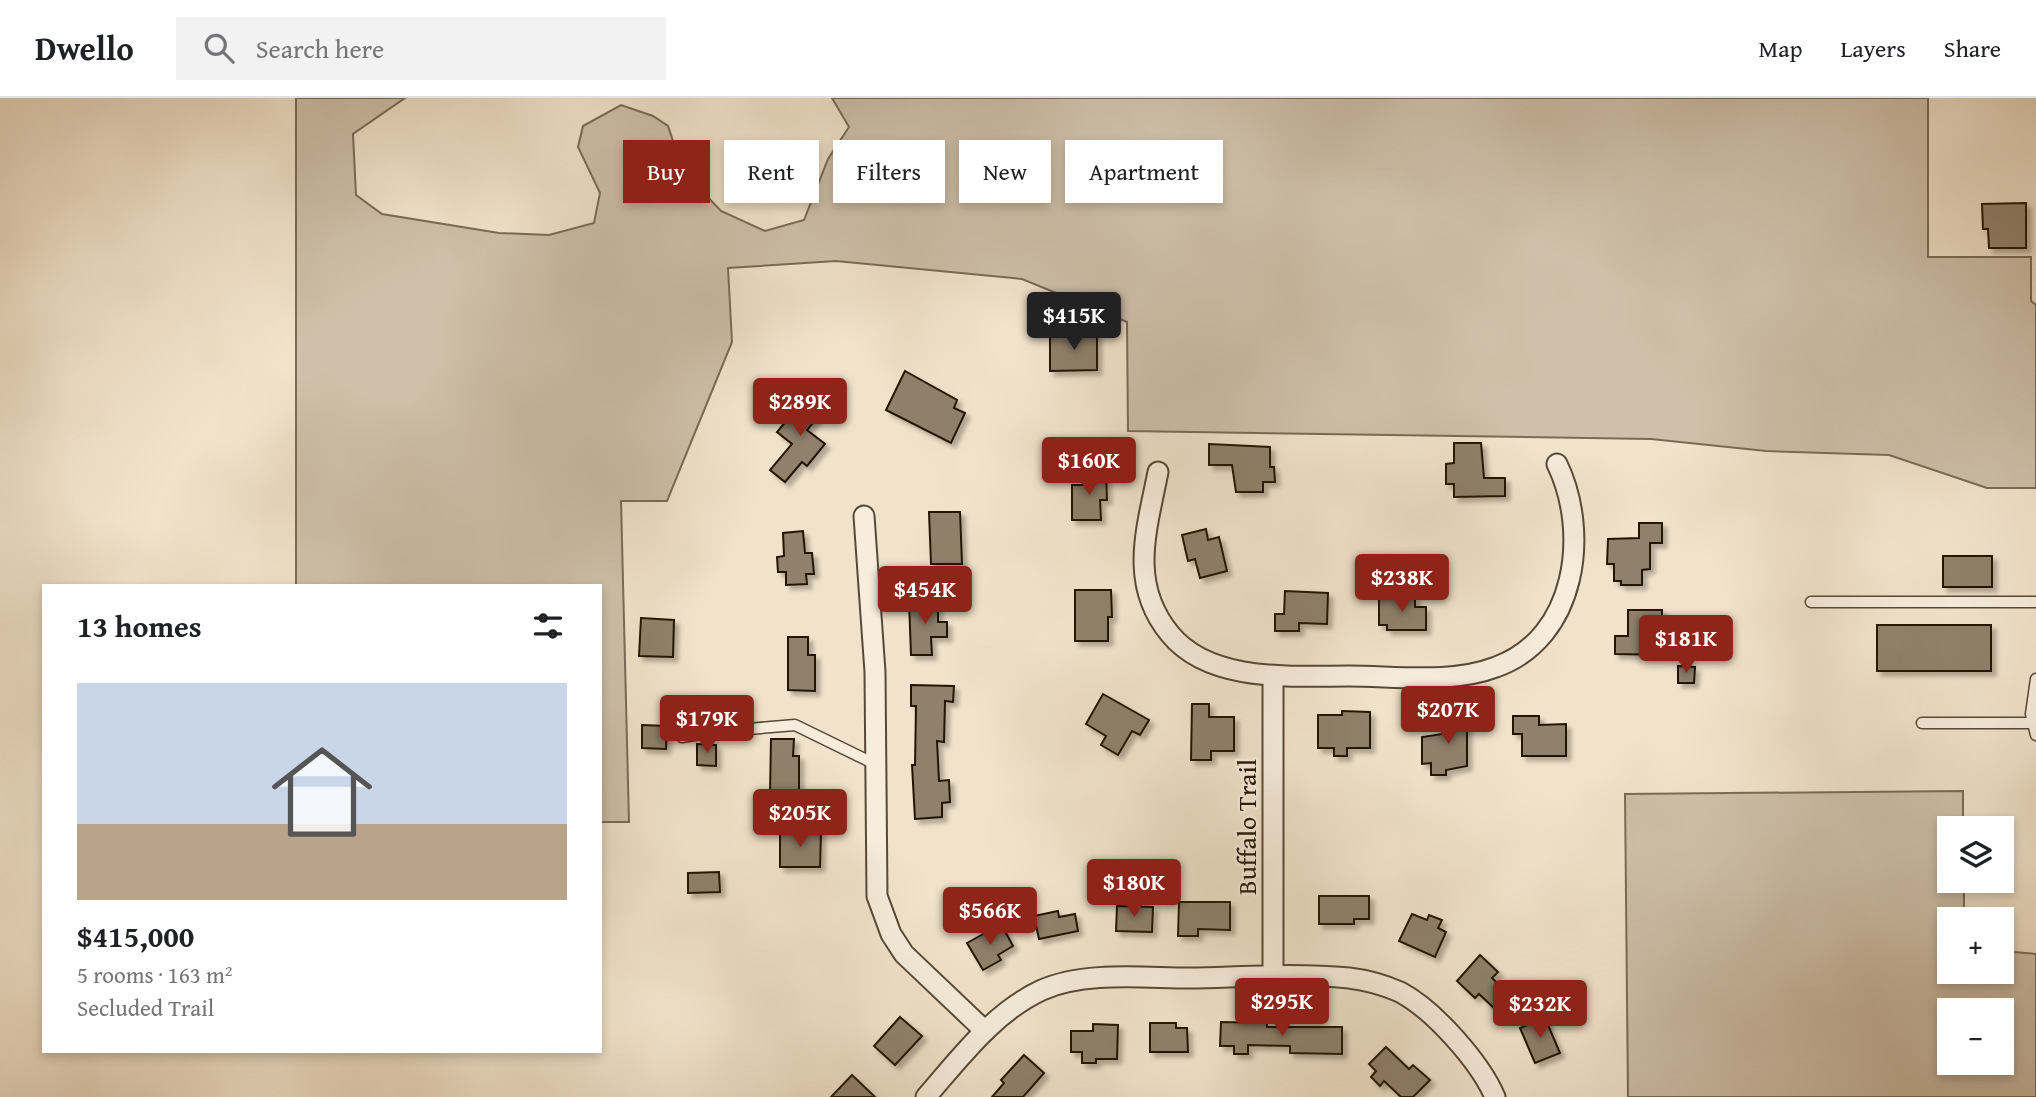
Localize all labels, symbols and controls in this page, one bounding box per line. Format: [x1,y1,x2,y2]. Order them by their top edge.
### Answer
search box [176,17,666,80]
text: Dwello [35,24,134,72]
icon: search [200,29,238,67]
text: Search here [256,29,384,68]
text: Map [1759,31,1802,66]
text: Layers [1840,31,1906,66]
text: Share [1944,31,2001,66]
chip: Buy [623,140,710,203]
chip: Rent [724,140,819,203]
chip: Filters [833,140,945,203]
chip: New [959,140,1051,203]
chip: Apartment [1065,140,1223,203]
pin: $415K [1025,292,1123,352]
text: $415K [1043,298,1105,331]
pin: $289K [751,378,849,438]
text: $289K [769,384,831,417]
pin: $160K [1040,438,1138,497]
text: $160K [1058,443,1120,476]
pin: $238K [1353,554,1451,614]
text: $238K [1371,560,1433,593]
pin: $454K [876,566,974,626]
text: $454K [894,572,956,605]
text: 13 homes [77,604,202,648]
icon: filters [529,607,567,645]
pin: $181K [1637,616,1735,675]
text: $181K [1655,621,1717,654]
pin: $207K [1399,686,1497,746]
text: $207K [1417,692,1479,725]
pin: $179K [658,696,756,755]
text: $179K [676,701,738,734]
icon: home [259,729,385,855]
street label: Buffalo Trail [1227,759,1266,895]
pin: $205K [751,790,849,849]
text: $205K [769,795,831,828]
map controls [1937,816,2014,1075]
button: layers [1937,816,2014,893]
pin: $180K [1085,860,1183,919]
text: $180K [1103,865,1165,898]
pin: $566K [941,888,1039,947]
text: $566K [959,893,1021,926]
button: + [1937,907,2014,984]
text: $415,000 [77,914,194,958]
text: 5 rooms · 163 m² [77,958,232,991]
pin: $295K [1233,978,1331,1038]
pin: $232K [1491,981,1589,1040]
text: $295K [1251,984,1313,1017]
text: $232K [1509,986,1571,1019]
text: Secluded Trail [77,991,214,1024]
button: − [1937,998,2014,1075]

